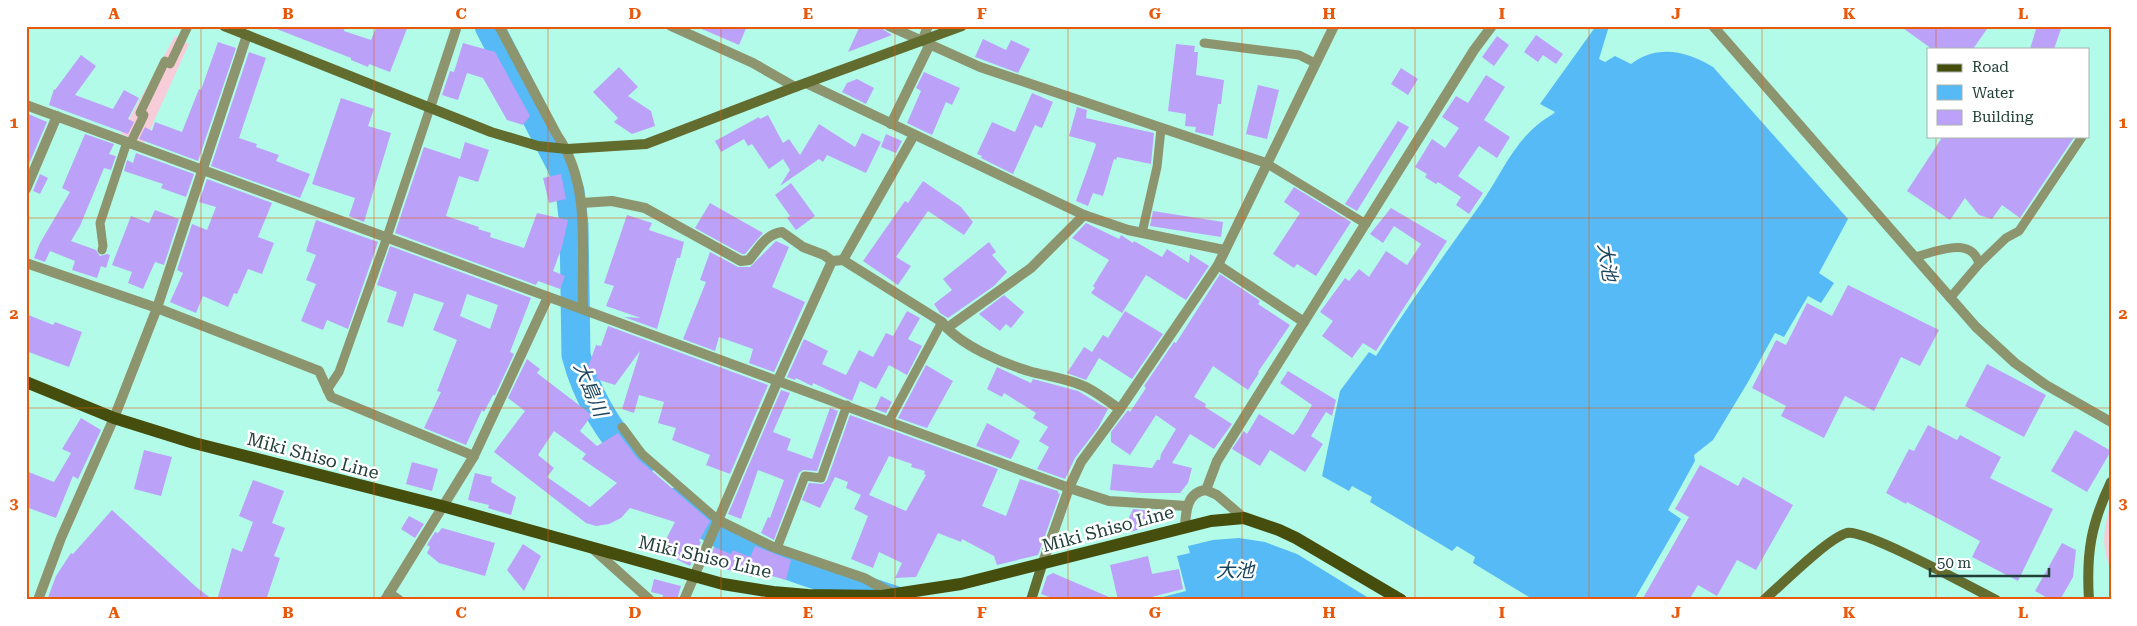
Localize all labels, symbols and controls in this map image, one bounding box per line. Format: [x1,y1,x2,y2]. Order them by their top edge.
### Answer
text: A [108,4,120,23]
text: B [282,4,294,23]
text: C [455,4,467,23]
text: D [629,4,642,23]
text: E [803,4,813,23]
text: F [977,4,987,23]
text: G [1149,4,1162,23]
text: H [1322,4,1336,23]
text: I [1499,4,1505,23]
text: J [1671,4,1681,23]
text: K [1843,4,1856,23]
text: L [2018,4,2028,23]
legend [1927,48,2090,138]
text: Road [1972,58,2009,76]
text: Water [1972,84,2014,102]
text: Building [1972,108,2034,126]
text: 1 [10,113,19,132]
text: 1 [2119,113,2128,132]
water label: 大池 [1593,242,1622,285]
text: 2 [10,304,19,323]
text: 2 [2119,304,2128,323]
water label: 大島川 [569,358,613,422]
street label: Miki Shiso Line [245,428,382,483]
text: 3 [10,494,19,513]
text: 3 [2119,494,2128,513]
street label: Miki Shiso Line [1040,501,1176,556]
street label: Miki Shiso Line [637,531,774,582]
scale bar [1930,546,2048,578]
text: 50 m [1937,554,1972,572]
water label: 大池 [1216,559,1256,582]
text: A [108,603,120,622]
text: B [282,603,294,622]
text: C [455,603,467,622]
text: D [629,603,642,622]
text: E [803,603,813,622]
text: F [977,603,987,622]
text: G [1149,603,1162,622]
text: H [1322,603,1336,622]
text: I [1499,603,1505,622]
text: J [1671,603,1681,622]
text: K [1843,603,1856,622]
text: L [2018,603,2028,622]

